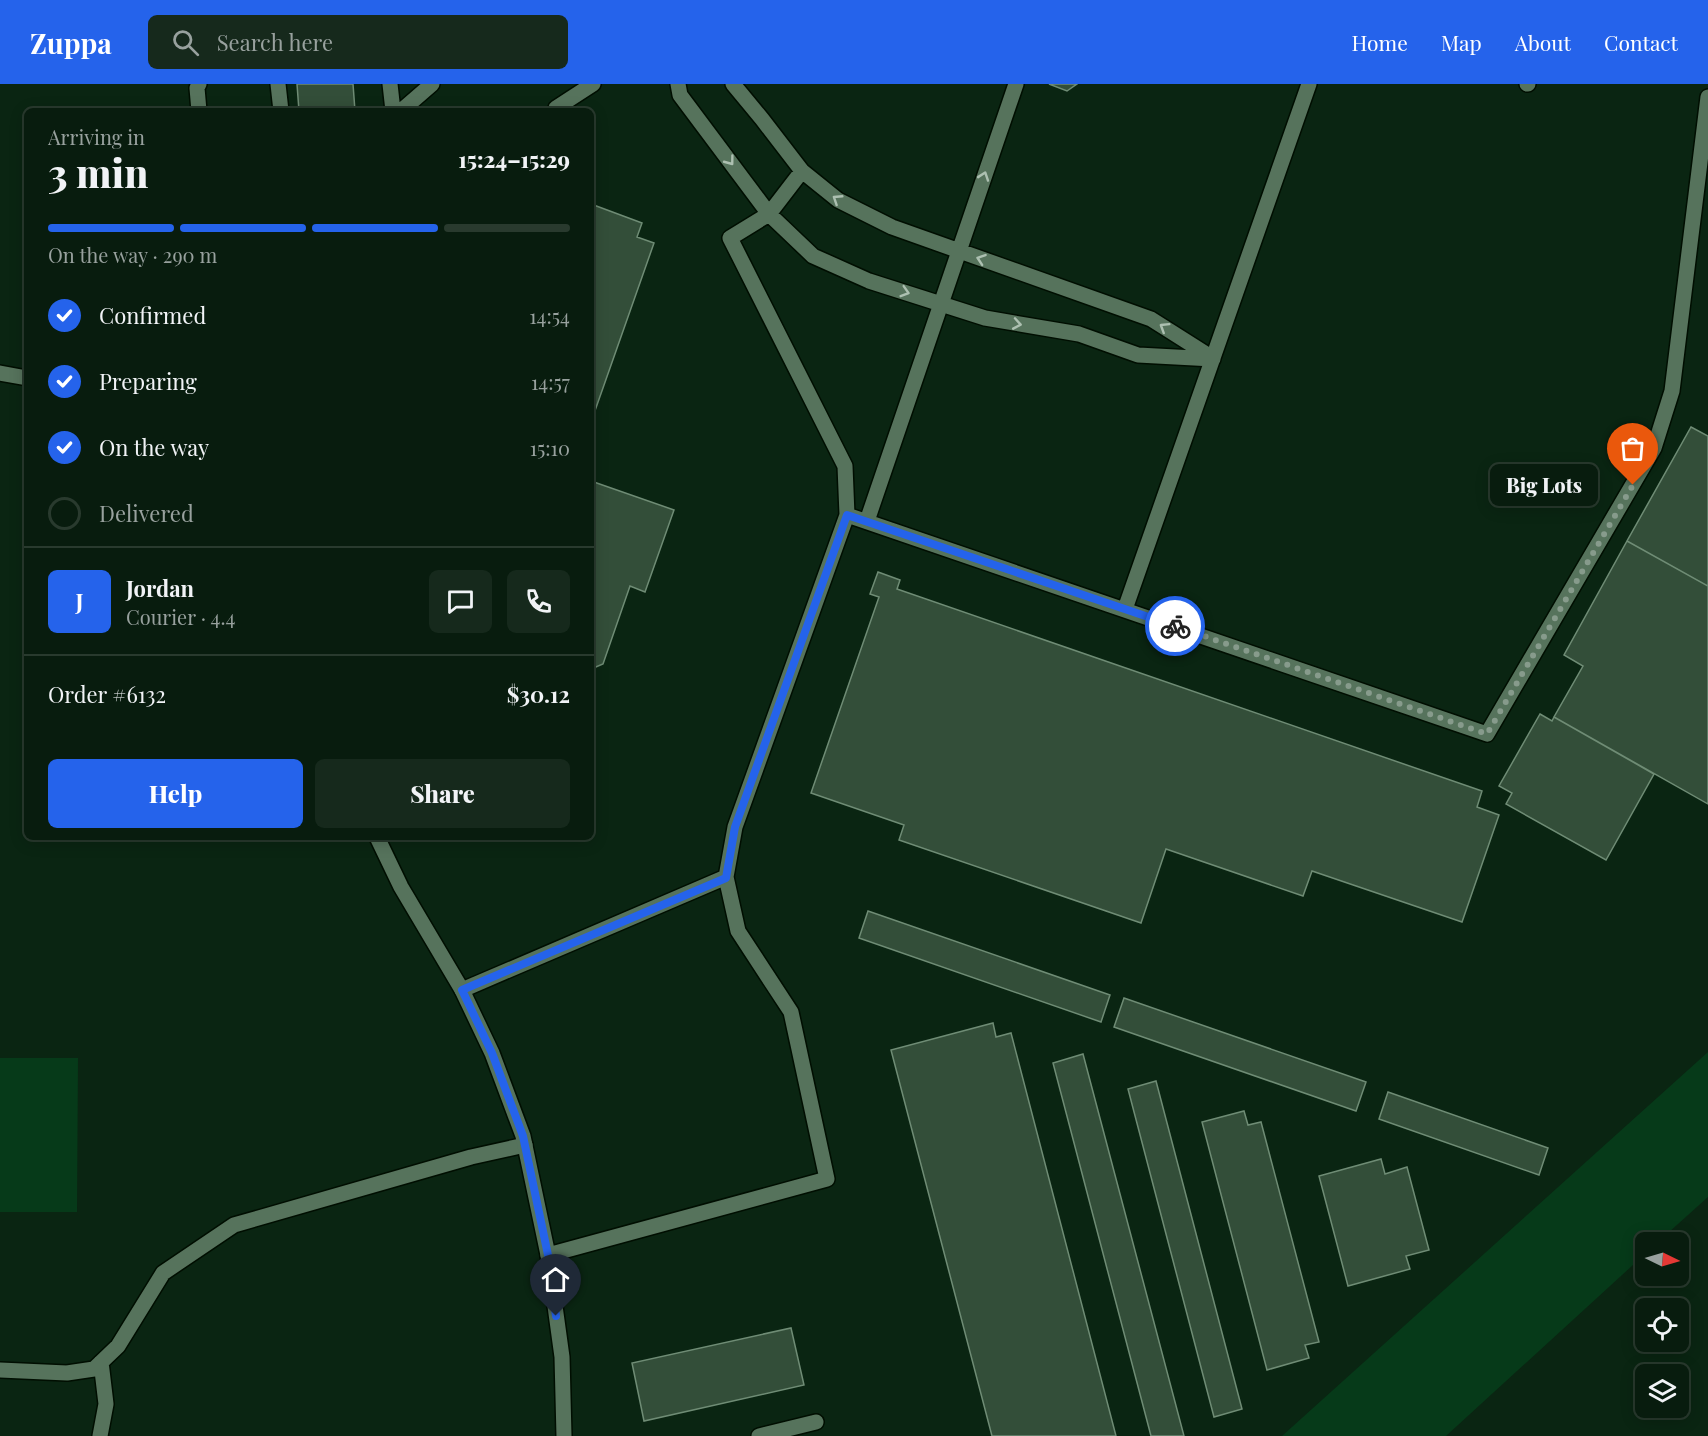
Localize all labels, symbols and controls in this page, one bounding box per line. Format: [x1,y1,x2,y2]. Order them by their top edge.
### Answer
search box [148,15,568,69]
text: Zuppa [30,24,112,61]
icon: search [169,26,202,59]
text: Search here [217,27,333,57]
text: Home [1352,28,1408,56]
text: Map [1441,28,1482,56]
text: About [1515,28,1571,56]
text: Contact [1604,28,1678,56]
text: Arriving in [48,123,145,150]
text: 15:24–15:29 [458,144,570,174]
text: 3 min [48,146,148,198]
one-way arrow [723,155,734,166]
one-way arrow [977,171,990,182]
one-way arrow [833,195,844,206]
text: On the way · 290 m [48,241,217,268]
one-way arrow [977,253,987,266]
one-way arrow [899,285,910,297]
icon: check [48,299,81,332]
text: Confirmed [99,300,206,330]
text: 14:54 [529,302,570,329]
one-way arrow [1012,317,1022,330]
one-way arrow [1160,323,1170,335]
icon: check [48,365,81,398]
text: Preparing [99,366,197,396]
text: 14:57 [531,368,570,395]
pin [1607,423,1658,485]
icon: check [48,431,81,464]
text: On the way [99,432,209,462]
icon: bag [1616,432,1649,465]
text: 15:10 [530,434,570,461]
callout: Big Lots [1489,464,1597,506]
text: Big Lots [1506,471,1582,498]
text: Delivered [99,498,194,528]
button: chat [429,570,492,633]
button: phone [507,570,570,633]
text: Jordan [126,573,194,603]
text: J [75,586,84,616]
courier [1145,596,1205,656]
text: Courier · 4.4 [126,603,235,630]
icon: bike [1159,610,1192,643]
text: Order #6132 [48,679,166,709]
text: $30.12 [507,679,570,709]
button: Help [48,759,303,828]
button: Share [315,759,570,828]
north arrow [1635,1232,1689,1286]
map controls [1635,1232,1689,1418]
pin [530,1254,581,1316]
icon: home [539,1263,572,1296]
button: locate [1635,1298,1689,1352]
button: layers [1635,1364,1689,1418]

